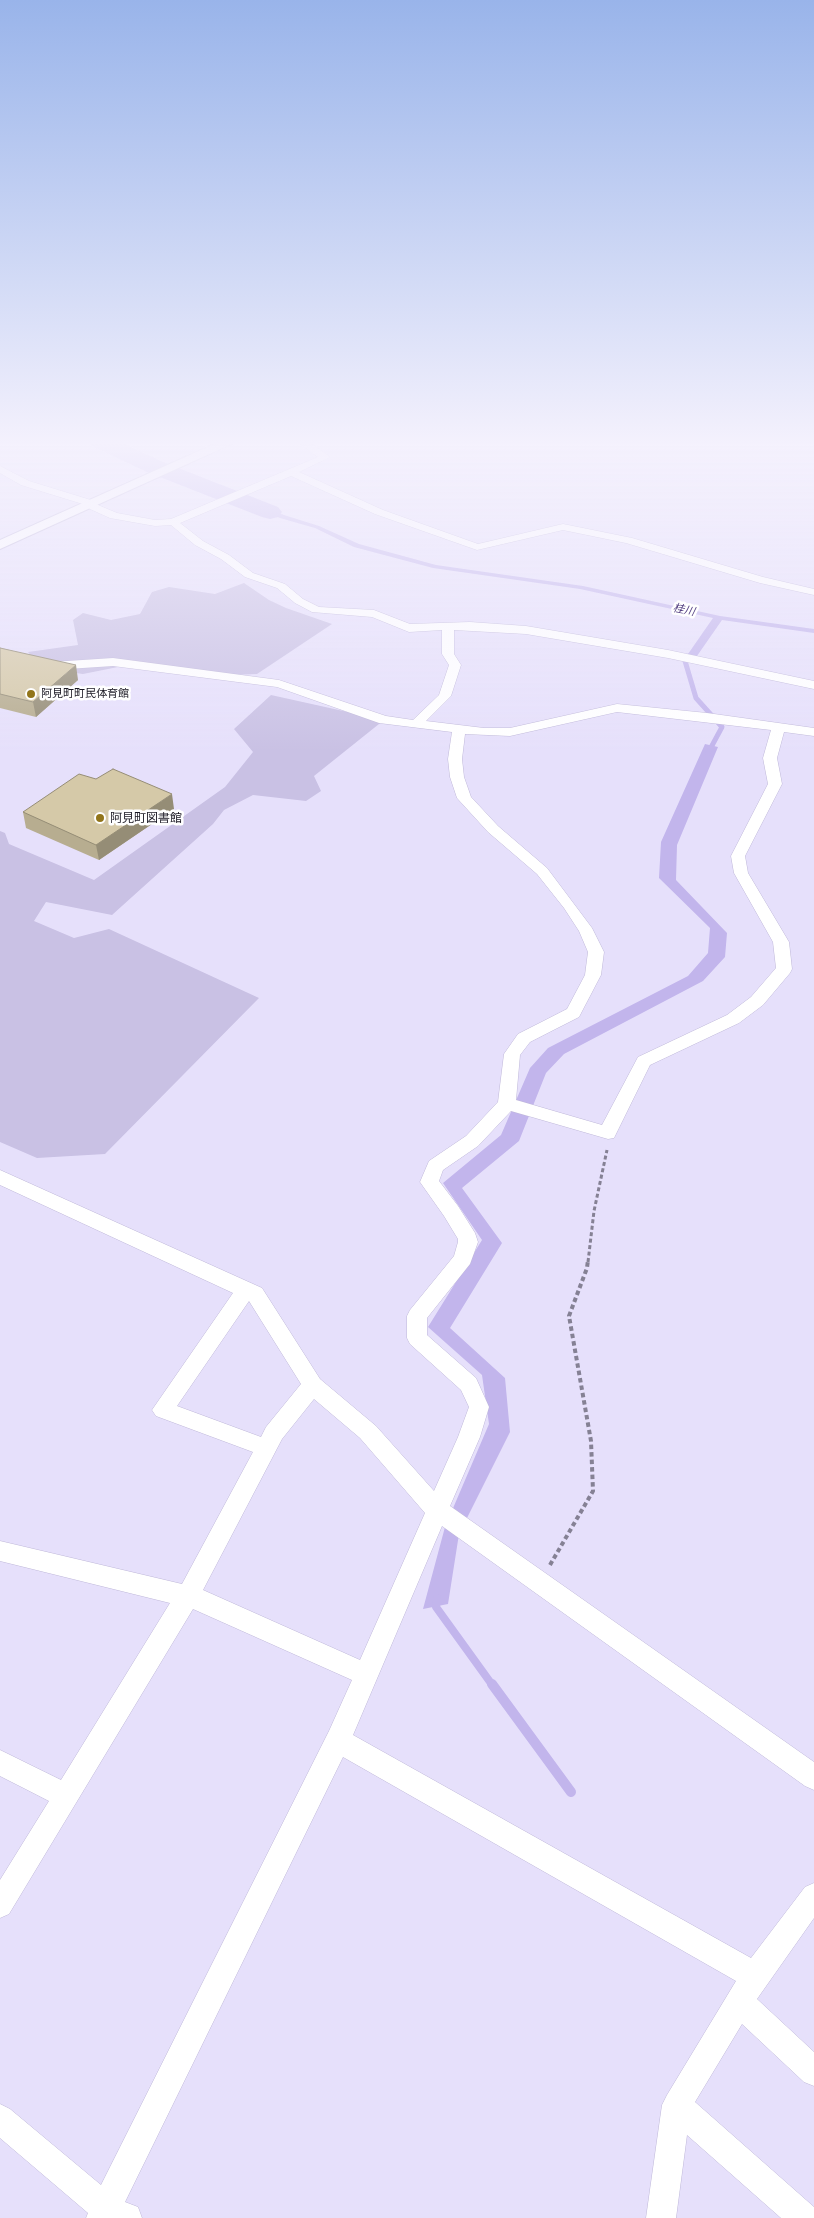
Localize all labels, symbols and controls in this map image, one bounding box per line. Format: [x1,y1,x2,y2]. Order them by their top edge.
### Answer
water label: 桂川 [672,601,696,619]
place label: 阿見町町民体育館 [41,687,129,701]
marker: 阿見町町民体育館 [25,688,37,700]
place label: 阿見町図書館 [110,811,182,825]
marker: 阿見町図書館 [94,812,106,824]

